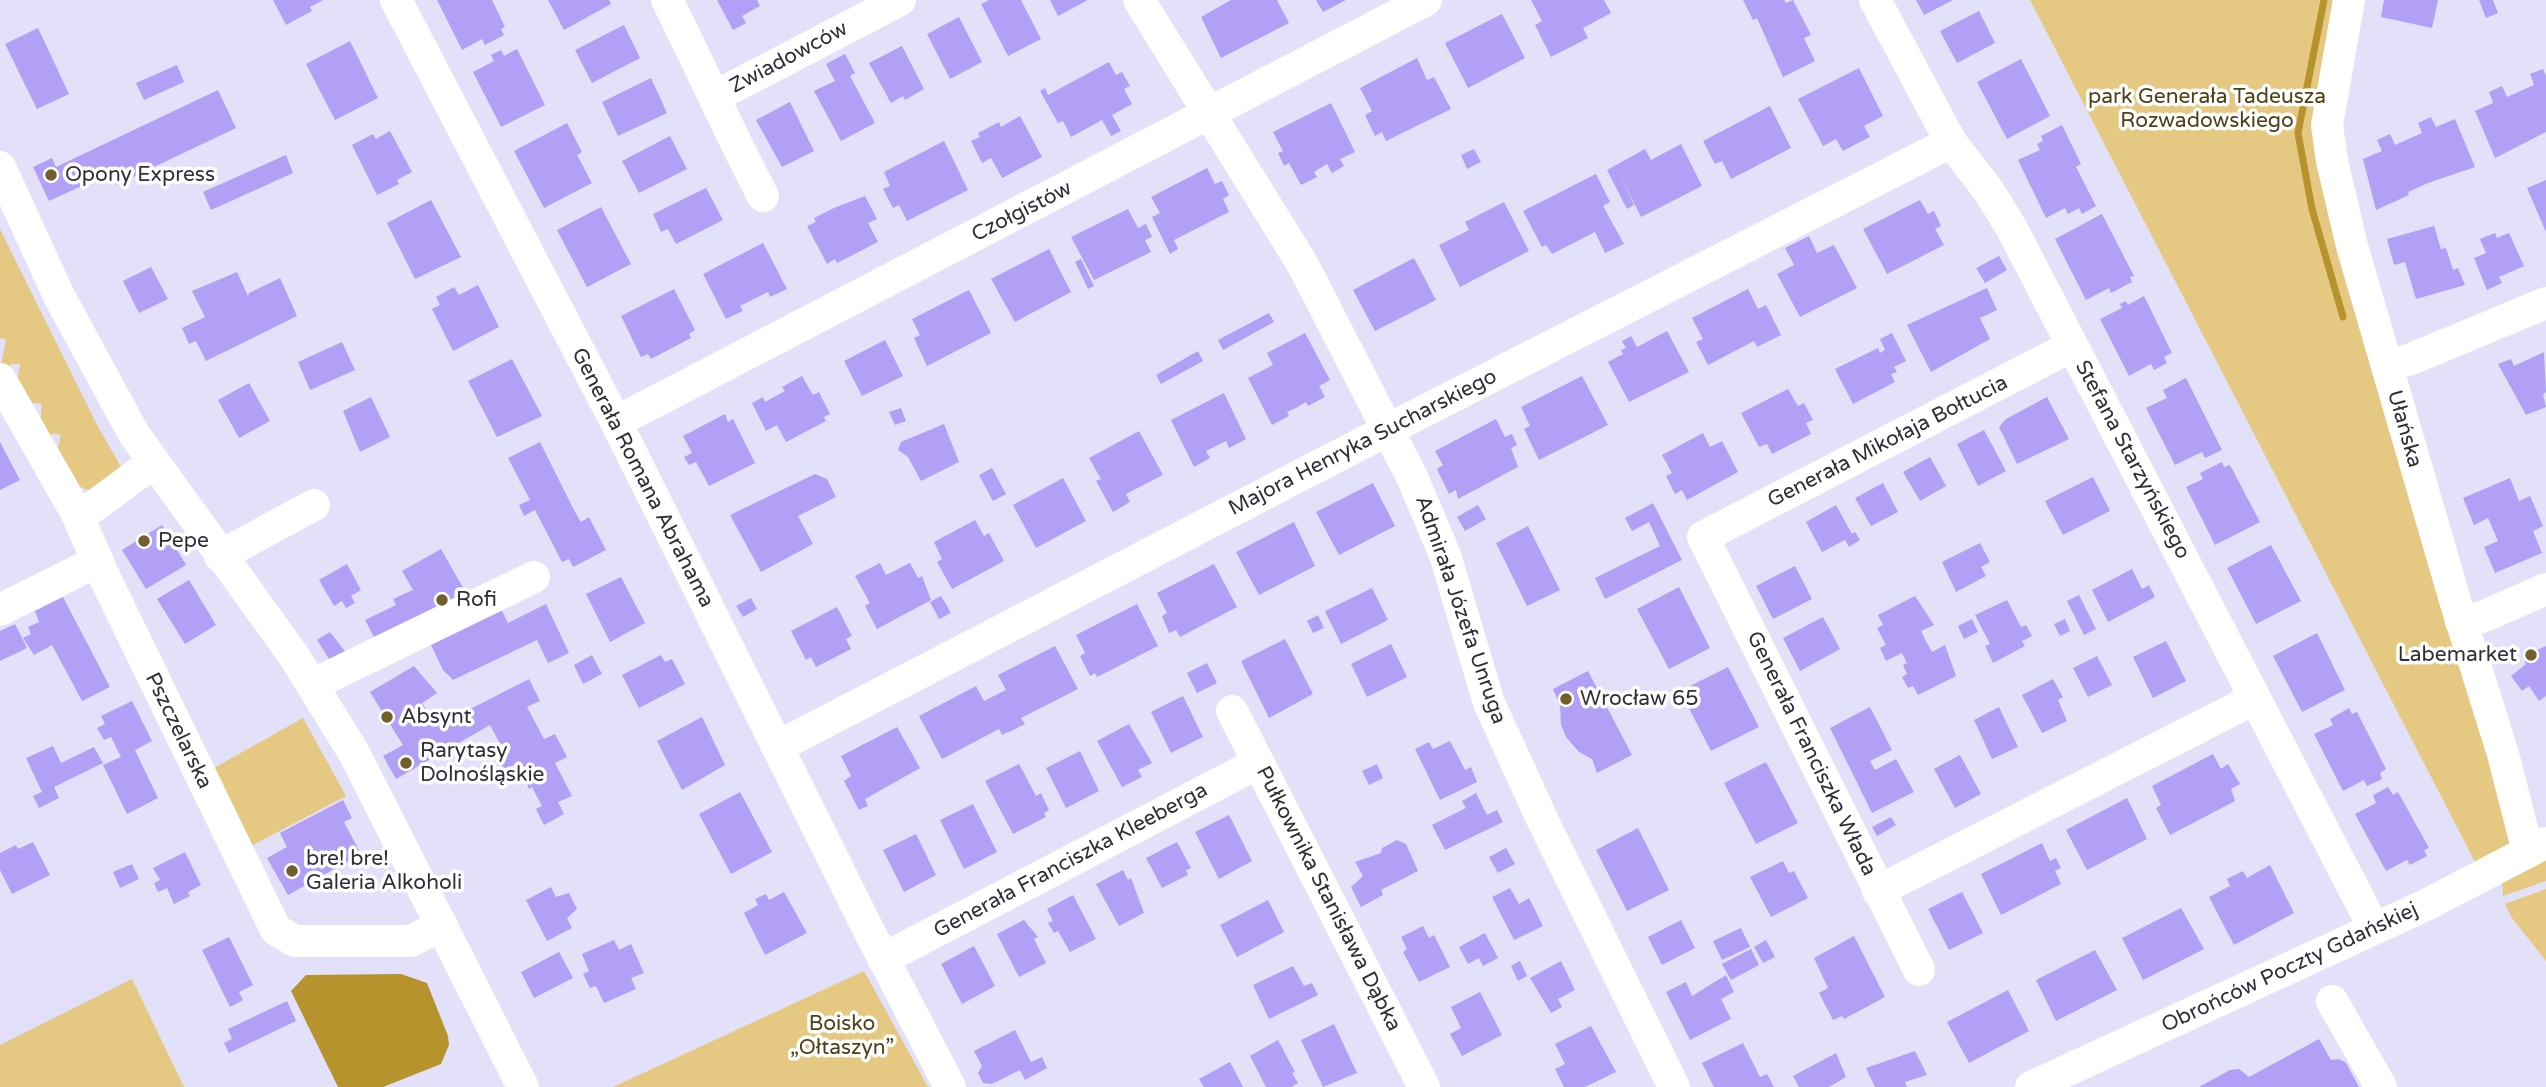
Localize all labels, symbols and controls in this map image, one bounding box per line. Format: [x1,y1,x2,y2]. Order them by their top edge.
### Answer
street label: Zwiadowców [726,16,852,100]
park label: park Generała Tadeusza Rozwadowskiego [2088,84,2326,134]
place label: Opony Express [65,162,215,188]
marker: Opony Express [43,167,59,183]
street label: Czołgistów [968,176,1076,248]
street label: Generała Romana Abrahama [565,344,719,612]
street label: Stefana Starzyńskiego [2069,356,2195,564]
street label: Majora Henryka Sucharskiego [1225,364,1501,522]
street label: Generała Mikołaja Bołtucia [1764,370,2012,514]
street label: Ułańska [2381,388,2427,470]
street label: Admirała Józefa Unruga [1409,493,1511,727]
place label: Pepe [158,528,209,554]
marker: Pepe [136,533,152,549]
place label: Rofi [456,587,497,613]
marker: Rofi [434,592,450,608]
street label: Generała Franciszka Włada [1741,628,1881,880]
place label: Labemarket [2398,642,2517,668]
marker: Labemarket [2523,647,2539,663]
street label: Pszczelarska [139,669,217,793]
place label: Wrocław 65 [1580,686,1698,712]
marker: Wrocław 65 [1558,691,1574,707]
place label: Absynt [401,704,472,730]
marker: Absynt [379,709,395,725]
place label: Rarytasy Dolnośląskie [420,738,545,788]
marker: Rarytasy Dolnośląskie [398,755,414,771]
street label: Pułkownika Stanisława Dąbka [1250,762,1406,1036]
street label: Generała Franciszka Kleeberga [930,778,1212,944]
place label: bre! bre! Galeria Alkoholi [306,846,462,896]
marker: bre! bre! Galeria Alkoholi [284,863,300,879]
street label: Obrońców Poczty Gdańskiej [2158,897,2422,1039]
park label: Boisko „Ołtaszyn” [790,1011,894,1061]

